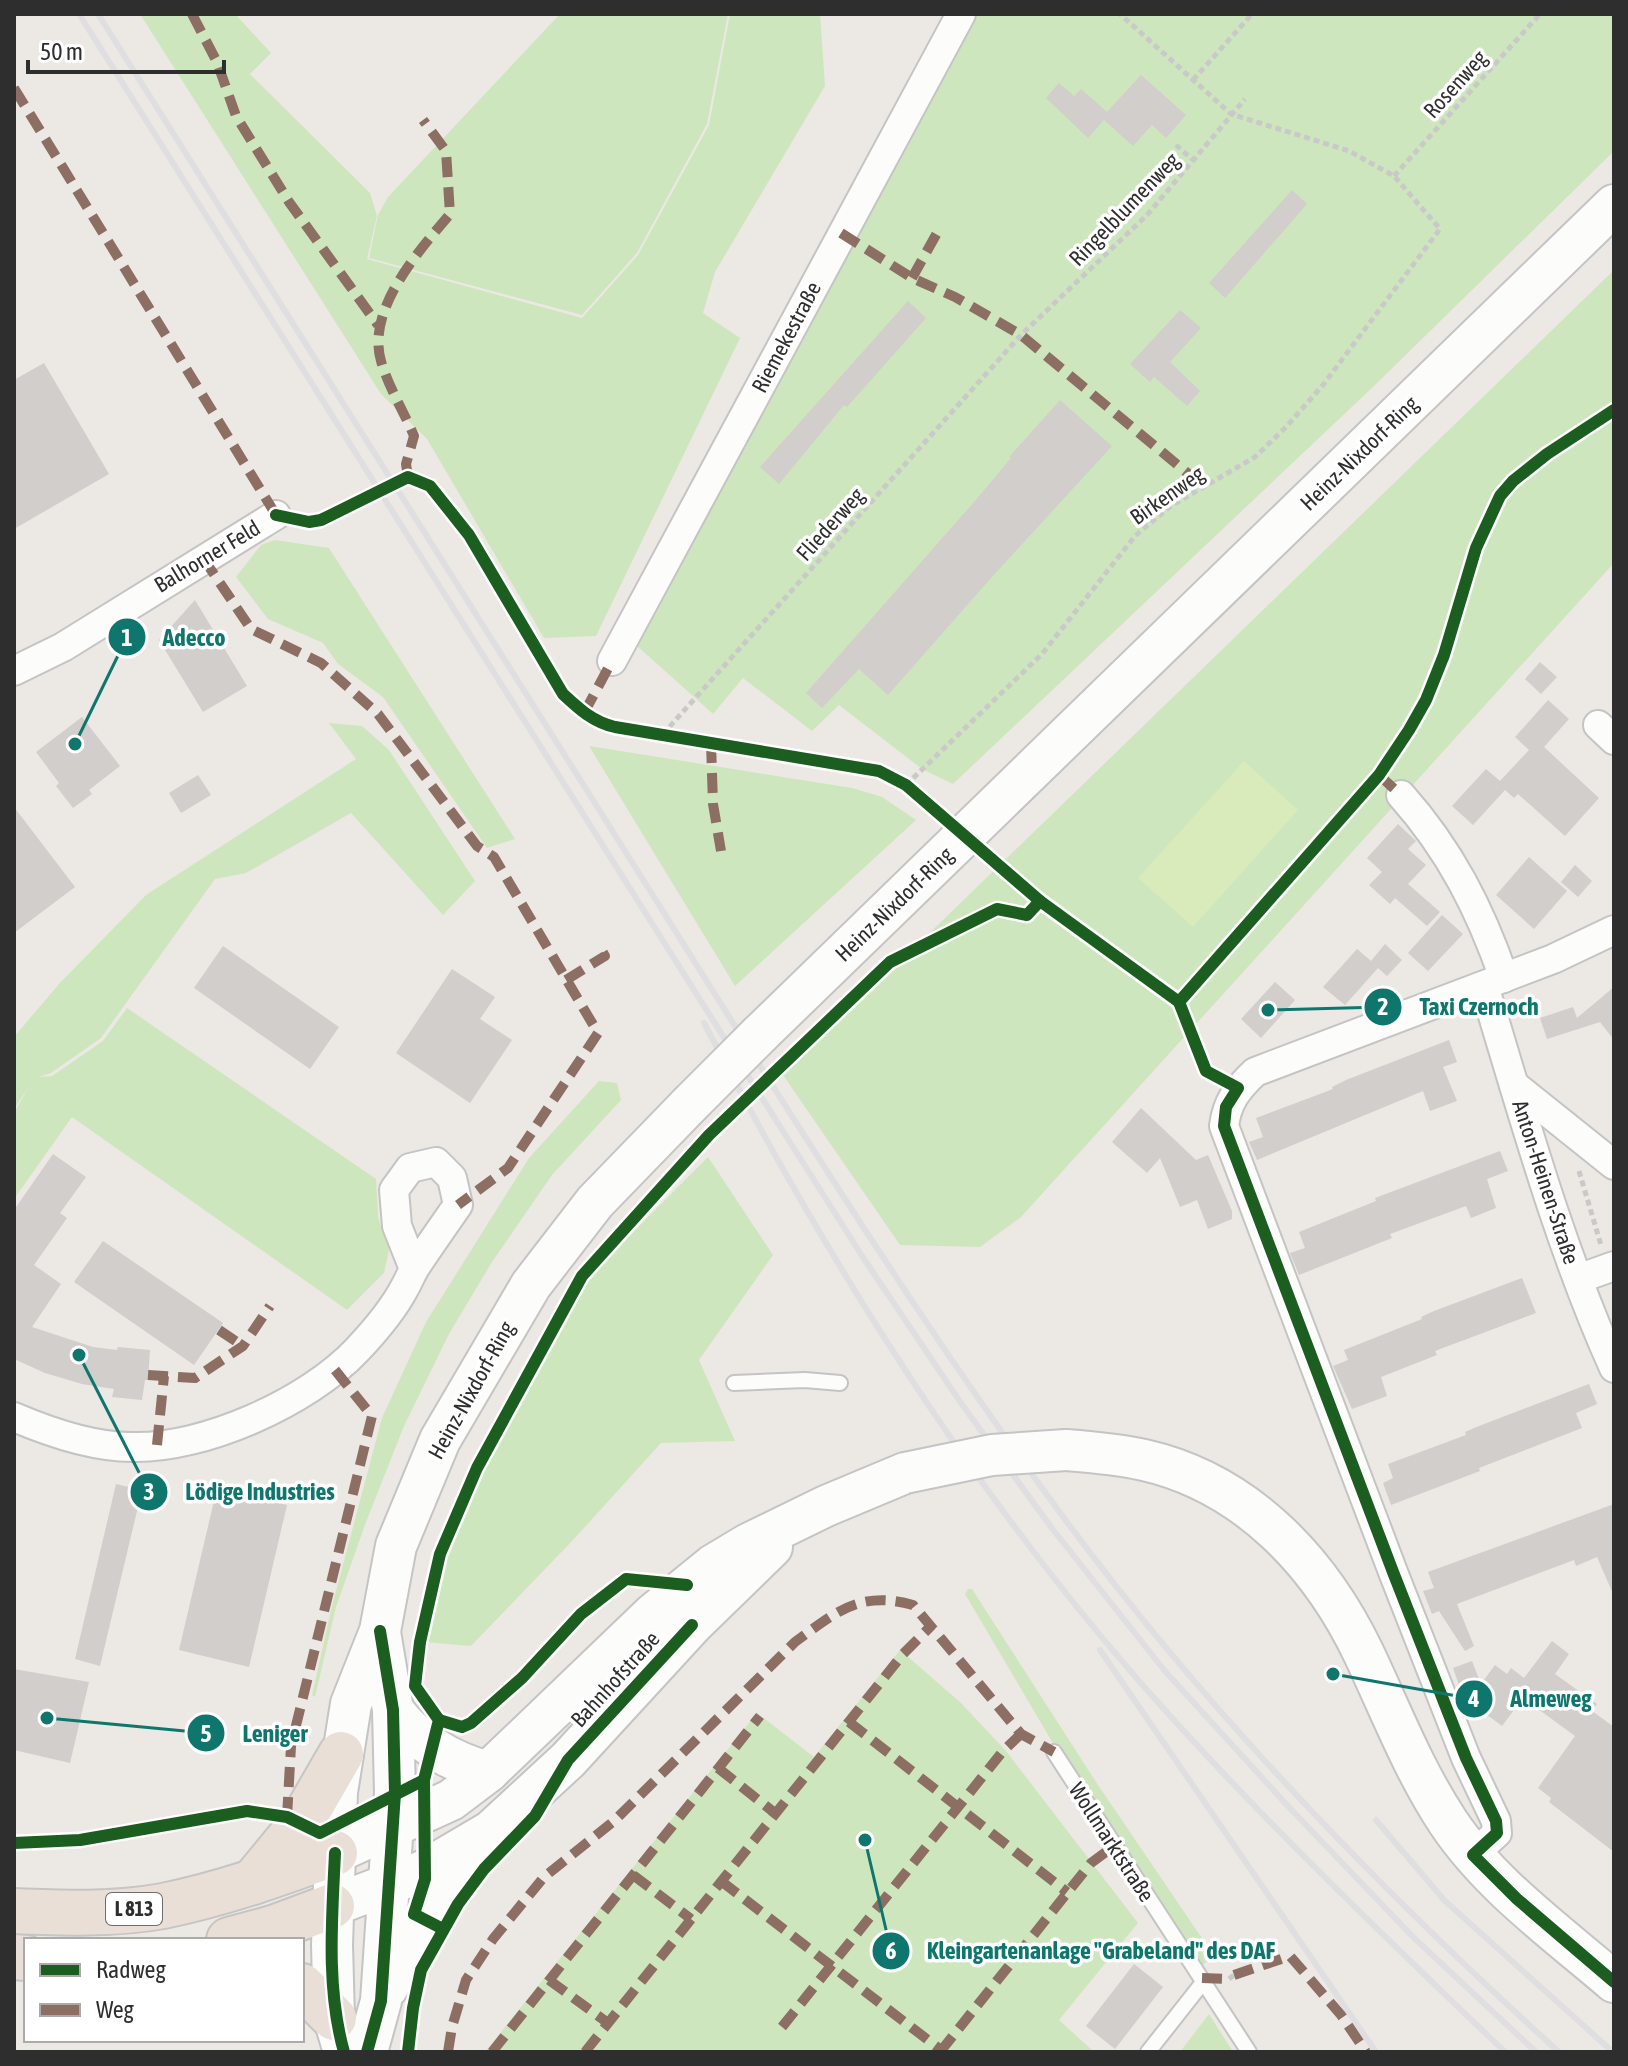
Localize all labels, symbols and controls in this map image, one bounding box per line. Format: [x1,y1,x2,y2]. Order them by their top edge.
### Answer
scale bar [28,24,224,74]
text: 50 m [40,38,83,65]
street label: Rosenweg [1418,44,1492,123]
street label: Ringelblumenweg [1063,147,1185,271]
street label: Riemekestraße [746,277,826,397]
street label: Heinz-Nixdorf-Ring [1295,390,1424,516]
street label: Birkenweg [1125,460,1209,530]
street label: Fliederweg [791,482,870,566]
street label: Balhorner Feld [149,514,265,598]
callout: Adecco [107,613,242,661]
text: 1 [121,624,133,651]
text: Adecco [162,624,225,651]
street label: Heinz-Nixdorf-Ring [830,841,959,967]
callout: Taxi Czernoch [1363,983,1554,1031]
text: 2 [1377,993,1389,1020]
text: Taxi Czernoch [1419,993,1539,1020]
street label: Anton-Heinen-Straße [1507,1097,1585,1267]
street label: Heinz-Nixdorf-Ring [422,1316,520,1463]
callout: Lödige Industries [129,1468,350,1516]
text: 3 [143,1478,155,1505]
text: Lödige Industries [185,1478,335,1505]
street label: Bahnhofstraße [565,1626,665,1732]
callout: Almeweg [1454,1675,1607,1723]
text: 4 [1467,1685,1480,1712]
text: Almeweg [1509,1685,1592,1712]
callout: Leniger [186,1709,323,1757]
text: 5 [200,1720,212,1747]
text: Leniger [242,1720,308,1747]
street label: Wollmarktstraße [1064,1778,1160,1906]
road number: L 813 [106,1893,162,1925]
callout: Kleingartenanlage "Grabeland" des DAF [871,1927,1292,1975]
text: 6 [885,1937,897,1964]
text: Kleingartenanlage "Grabeland" des DAF [927,1937,1276,1964]
legend [24,1938,304,2042]
text: Radweg [96,1956,167,1983]
text: Weg [96,1996,135,2023]

